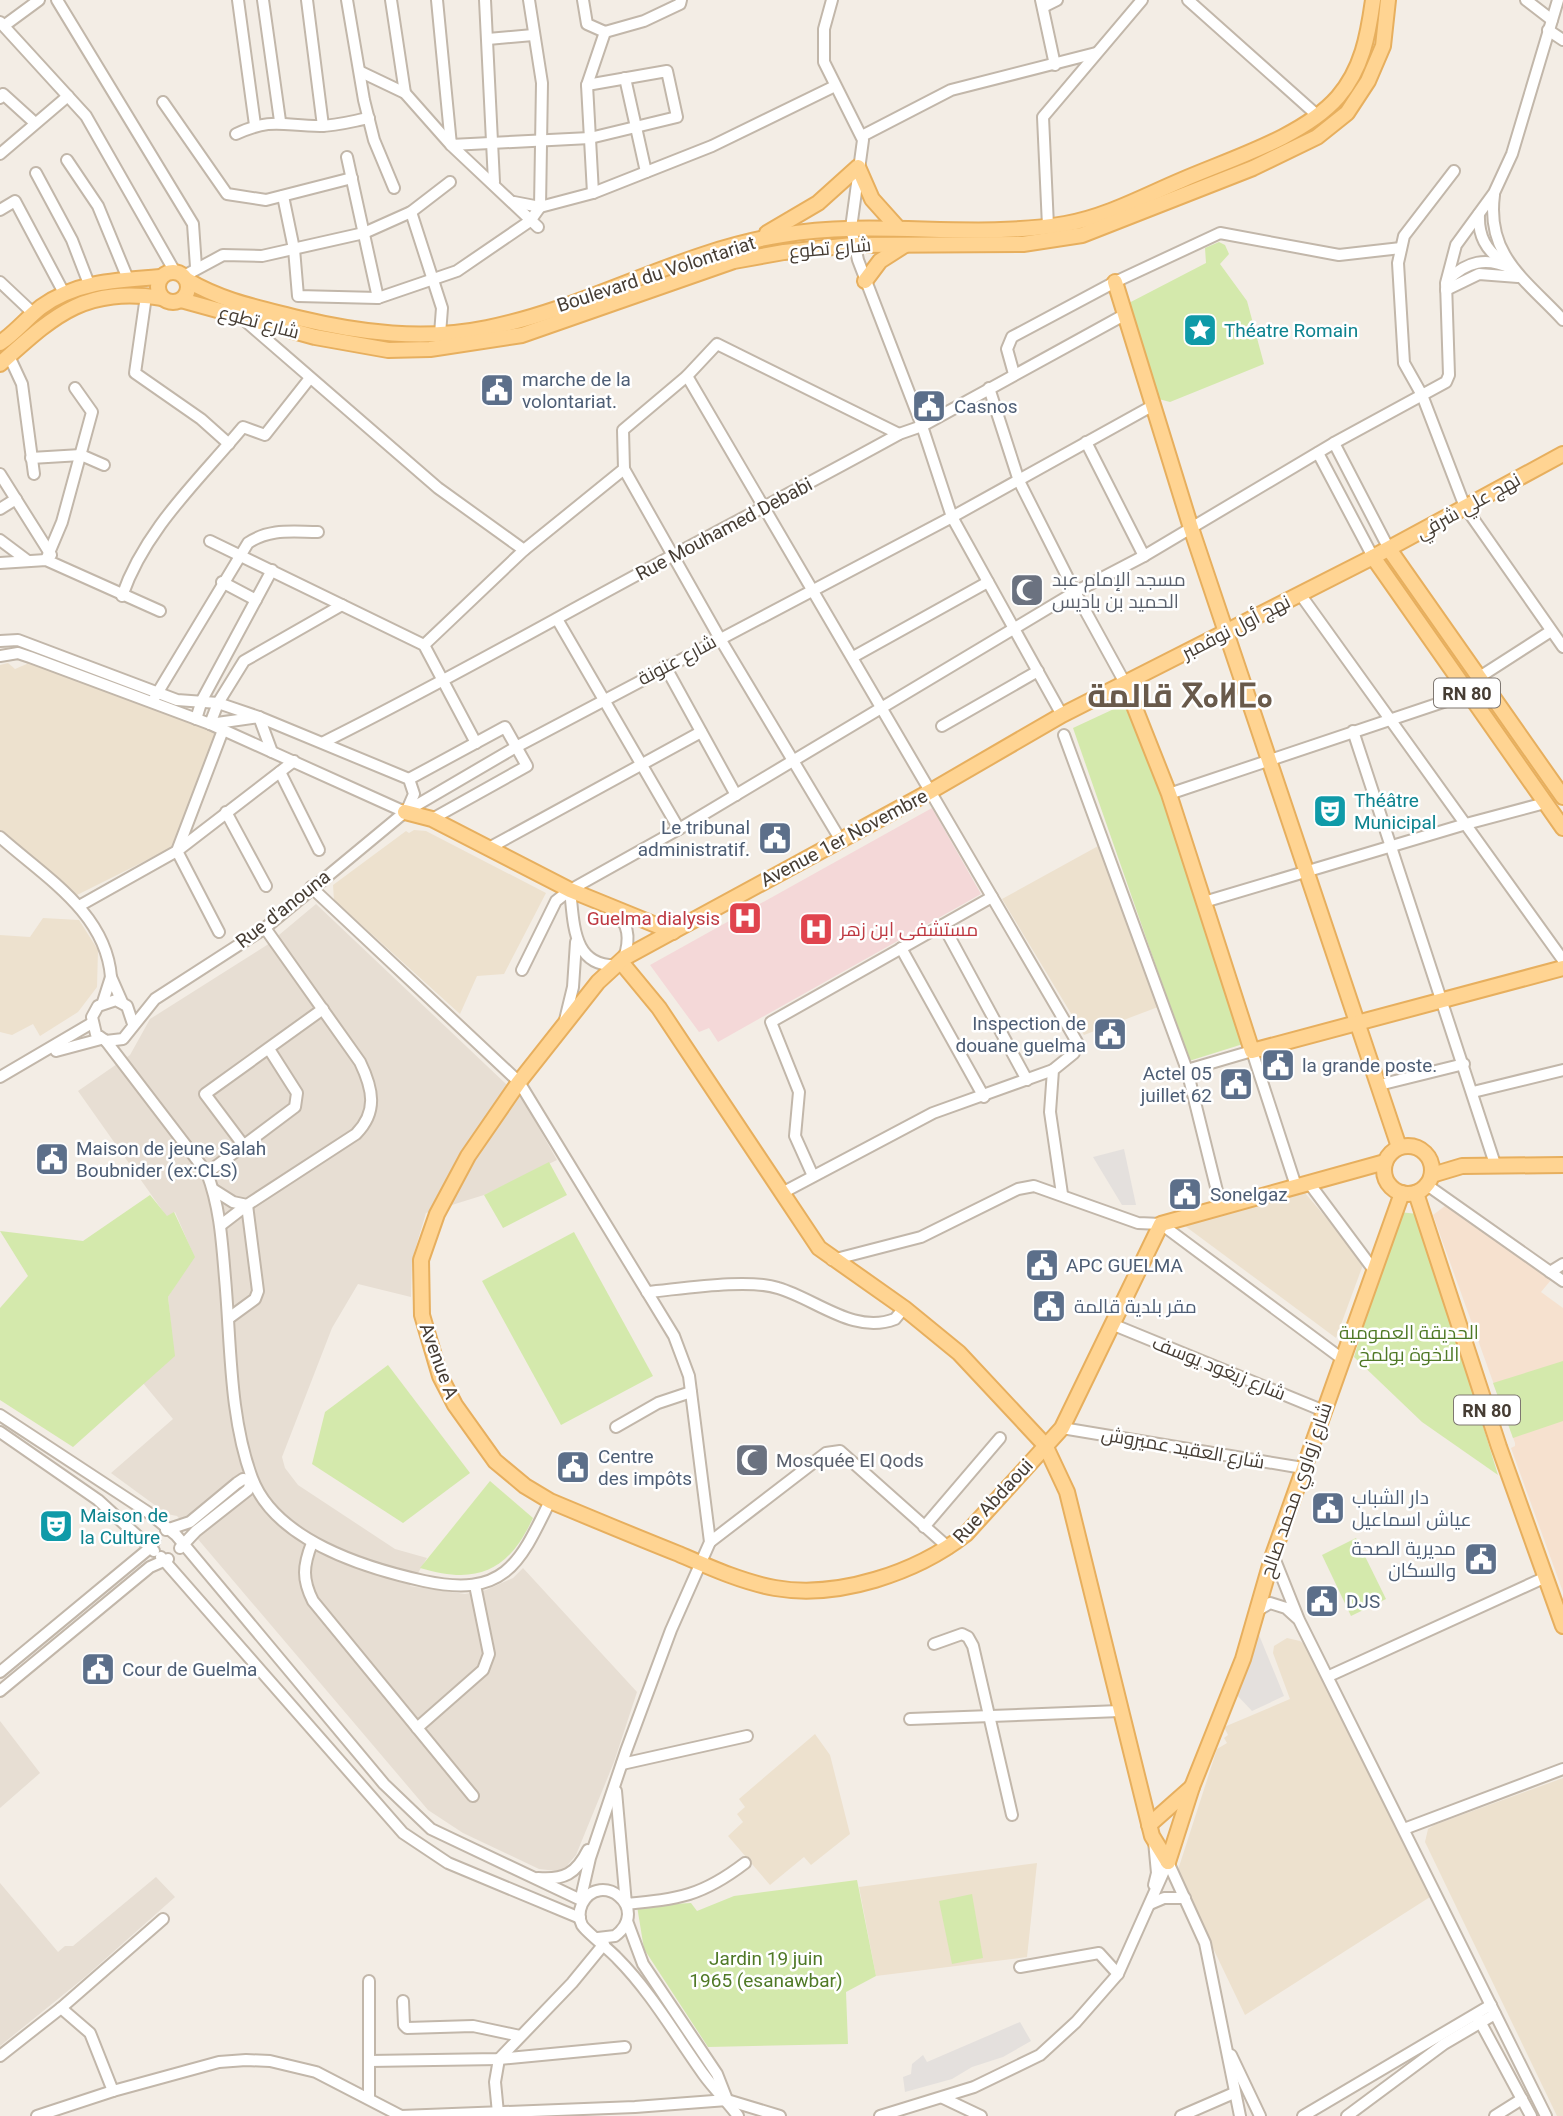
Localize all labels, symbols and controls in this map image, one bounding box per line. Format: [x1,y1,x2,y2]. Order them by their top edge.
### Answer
street label: Boulevard du Volontariat [554,231,758,317]
street label: شارع تطوع [788,233,872,265]
street label: شارع تطوع [216,300,302,346]
place icon: Théatre Romain [1181,311,1219,349]
place label: Théatre Romain [1224,319,1358,342]
place label: marche de la volontariat. [522,368,631,413]
public building icon: marche de la volontariat. [478,371,516,409]
public building icon: Casnos [910,387,948,425]
place label: Casnos [954,395,1018,418]
street label: نهج علي شرفي [1412,468,1526,547]
street label: Rue Mouhamed Debabi [632,473,816,585]
place label: مسجد الإمام عبد الحميد بن باديس [1052,568,1186,613]
mosque icon: مسجد الإمام عبد الحميد بن باديس [1008,571,1046,609]
street label: نهج أول نوفمبر [1177,590,1295,666]
street label: شارع عنونة [634,630,721,692]
district label: قالمة ⴳⴰⵍⵎⴰ [1087,676,1273,715]
road number: RN 80 [1434,678,1500,708]
street label: Avenue 1er Novembre [757,784,931,892]
place label: Théâtre Municipal [1354,789,1436,834]
theatre icon: Théâtre Municipal [1311,792,1349,830]
place label: Le tribunal administratif. [638,816,750,861]
public building icon: Le tribunal administratif. [756,819,794,857]
street label: Rue d'anouna [231,865,335,953]
hospital icon: Guelma dialysis [726,899,764,937]
place label: Guelma dialysis [587,907,720,930]
hospital icon: مستشفى ابن زهر [797,910,835,948]
place label: مستشفى ابن زهر [839,918,978,941]
place label: Inspection de douane guelma [956,1012,1086,1057]
public building icon: Inspection de douane guelma [1091,1015,1129,1053]
public building icon: la grande poste. [1259,1046,1297,1084]
place label: la grande poste. [1302,1054,1437,1077]
place label: Actel 05 juillet 62 [1140,1062,1212,1107]
public building icon: Actel 05 juillet 62 [1217,1065,1255,1103]
place label: Maison de jeune Salah Boubnider (ex:CLS) [76,1137,266,1182]
public building icon: Maison de jeune Salah Boubnider (ex:CLS) [33,1140,71,1178]
public building icon: Sonelgaz [1166,1175,1204,1213]
place label: Sonelgaz [1210,1183,1288,1206]
public building icon: APC GUELMA [1023,1246,1061,1284]
place label: APC GUELMA [1066,1254,1184,1277]
public building icon: مقر بلدية قالمة [1030,1287,1068,1325]
place label: مقر بلدية قالمة [1074,1295,1197,1318]
street label: Avenue A [415,1320,464,1403]
park label: الحديقة العمومية الاخوة بولمخ [1339,1321,1479,1368]
street label: شارع زيغود يوسف [1148,1331,1289,1407]
road number: RN 80 [1454,1395,1520,1424]
street label: شارع زواوي محمد صالح [1255,1399,1340,1582]
street label: شارع العقيد عميروش [1099,1422,1266,1476]
mosque icon: Mosquée El Qods [733,1441,771,1479]
place label: Centre des impôts [598,1445,692,1490]
public building icon: Centre des impôts [554,1448,592,1486]
place label: Mosquée El Qods [776,1449,924,1472]
street label: Rue Abdaoui [948,1454,1038,1548]
place label: دار الشباب عياش اسماعيل [1352,1486,1472,1531]
public building icon: دار الشباب عياش اسماعيل [1309,1489,1347,1527]
place label: Maison de la Culture [80,1504,168,1549]
theatre icon: Maison de la Culture [37,1507,75,1545]
place label: مديرية الصحة والسكان [1352,1537,1456,1582]
public building icon: مديرية الصحة والسكان [1462,1540,1500,1578]
public building icon: DJS [1303,1582,1341,1620]
place label: DJS [1346,1590,1380,1613]
public building icon: Cour de Guelma [79,1650,117,1688]
place label: Cour de Guelma [122,1658,257,1681]
park label: Jardin 19 juin 1965 (esanawbar) [689,1947,843,1992]

